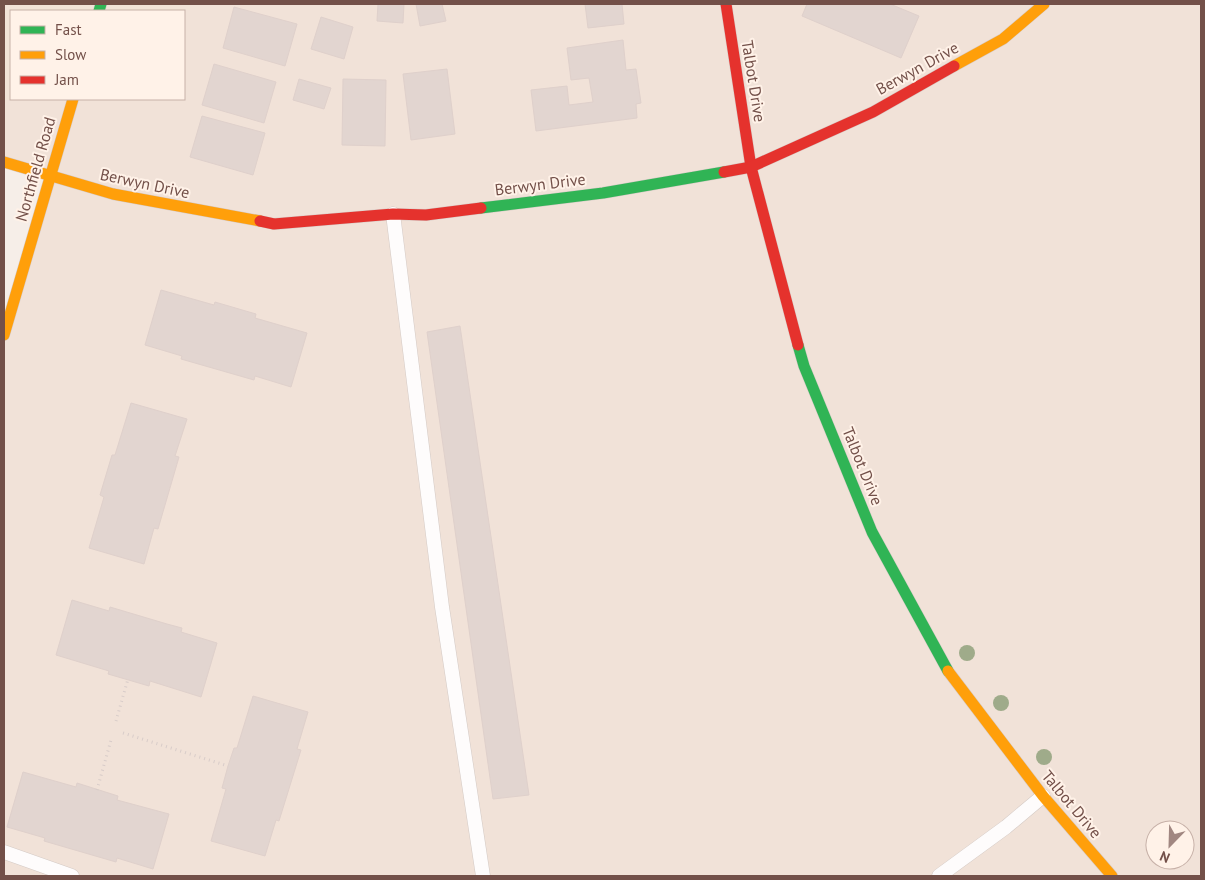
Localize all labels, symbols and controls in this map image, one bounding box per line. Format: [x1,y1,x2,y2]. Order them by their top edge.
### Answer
legend [10,10,185,100]
text: Fast [55,20,82,39]
street label: Berwyn Drive [872,37,962,99]
street label: Talbot Drive [738,39,770,123]
text: Slow [55,45,86,64]
text: Jam [54,70,79,89]
street label: Northfield Road [11,115,59,223]
street label: Berwyn Drive [98,164,192,202]
street label: Berwyn Drive [494,169,586,199]
street label: Talbot Drive [838,424,888,508]
street label: Talbot Drive [1038,766,1106,842]
north arrow [1145,820,1195,870]
text: N [1157,847,1173,867]

